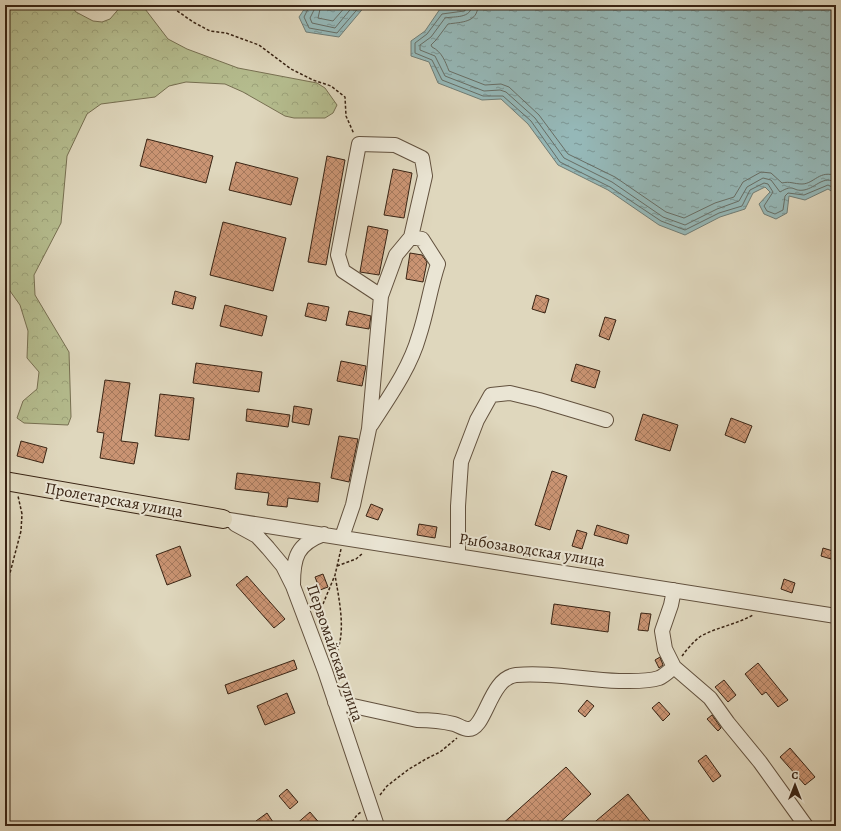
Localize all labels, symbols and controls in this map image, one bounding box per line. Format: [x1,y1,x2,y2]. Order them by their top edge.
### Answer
street label: Пролетарская улица [43,477,185,523]
street label: Рыбозаводская улица [457,528,607,573]
street label: Первомайская улица [301,581,369,725]
north arrow [775,765,815,805]
text: С [792,768,799,783]

